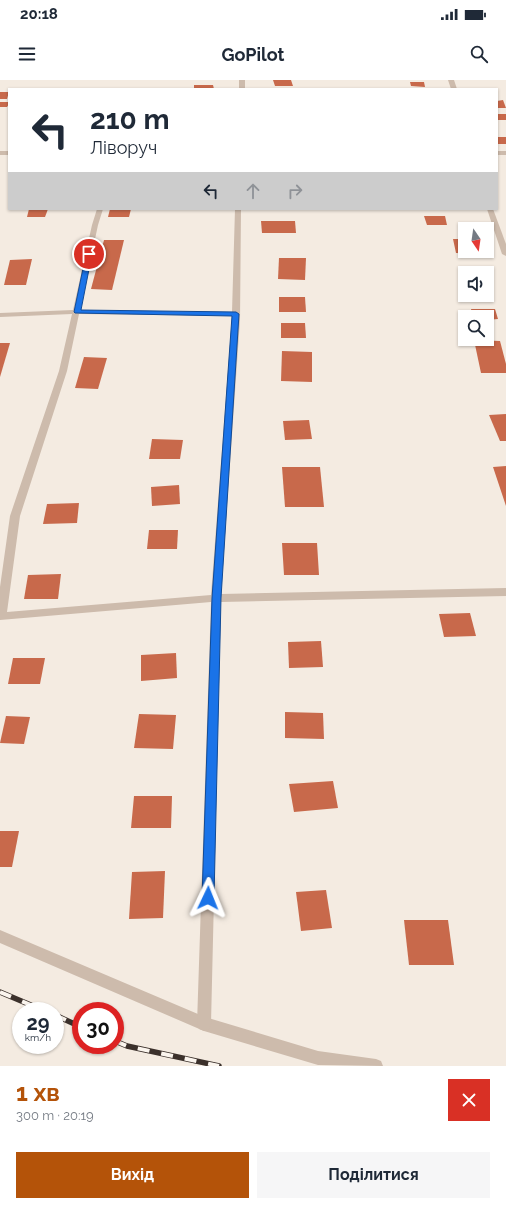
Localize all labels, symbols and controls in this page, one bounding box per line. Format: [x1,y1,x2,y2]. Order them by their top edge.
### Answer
text: 20:18 [20,5,58,23]
icon: menu [16,43,38,65]
icon: search [468,43,490,65]
text: GoPilot [222,44,284,65]
text: 210 m [90,103,170,136]
icon: left [24,104,76,156]
text: Ліворуч [90,137,157,158]
icon: left [200,180,222,202]
icon: ahead [242,180,264,202]
icon: right [284,180,306,202]
north arrow [458,222,494,258]
map controls [458,222,494,346]
pin [72,237,106,271]
icon: arrive [78,243,100,265]
button: sound [458,266,494,302]
button: search [458,310,494,346]
position arrow [187,877,229,919]
speed limit sign: 30 [72,1002,124,1054]
text: 29 [26,1011,50,1035]
text: km/h [25,1032,51,1043]
text: 1 хв [16,1078,60,1107]
button: close [448,1079,490,1121]
text: 300 m · 20:19 [16,1108,94,1123]
button: Вихід [16,1152,249,1198]
button: Поділитися [257,1152,490,1198]

